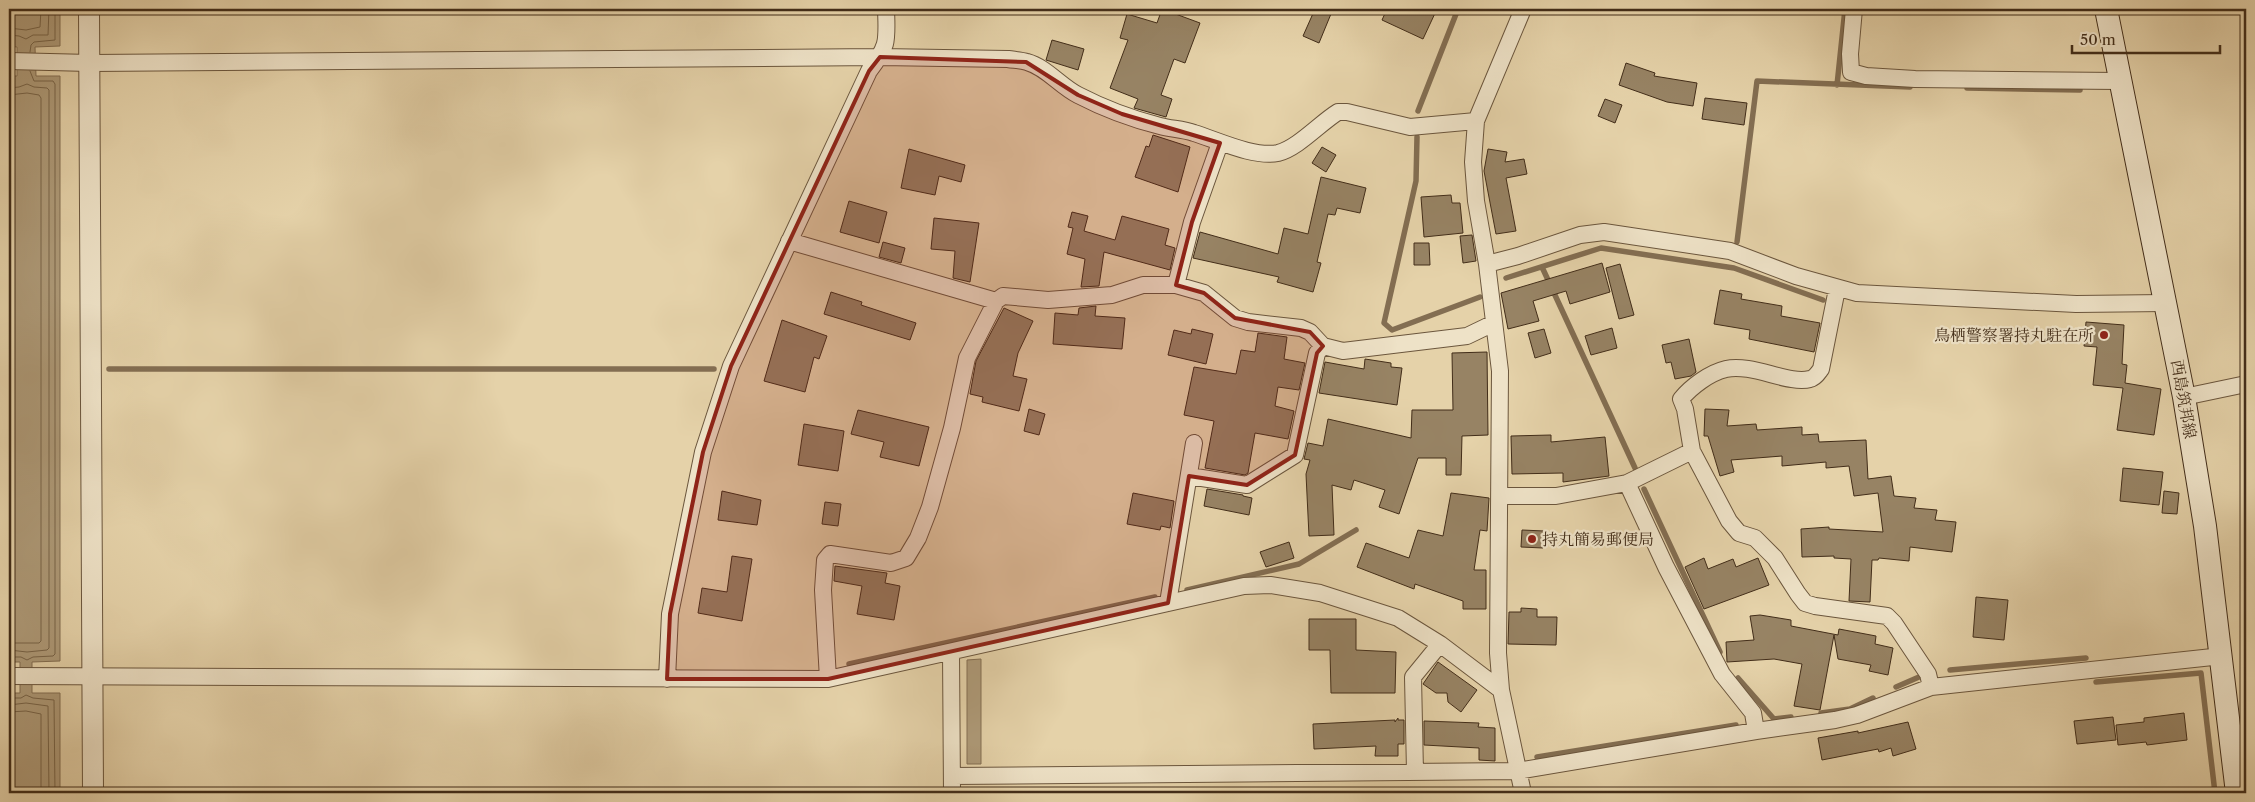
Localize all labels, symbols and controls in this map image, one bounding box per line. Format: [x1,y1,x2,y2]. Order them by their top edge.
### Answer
scale bar [2072,22,2220,54]
text: 50 m [2080,30,2116,49]
place label: 鳥栖警察署持丸駐在所 [1934,325,2094,345]
marker: 鳥栖警察署持丸駐在所 [2098,329,2110,341]
street label: 西島筑邦線 [2167,358,2201,440]
place label: 持丸簡易郵便局 [1542,529,1654,549]
marker: 持丸簡易郵便局 [1526,533,1538,545]

